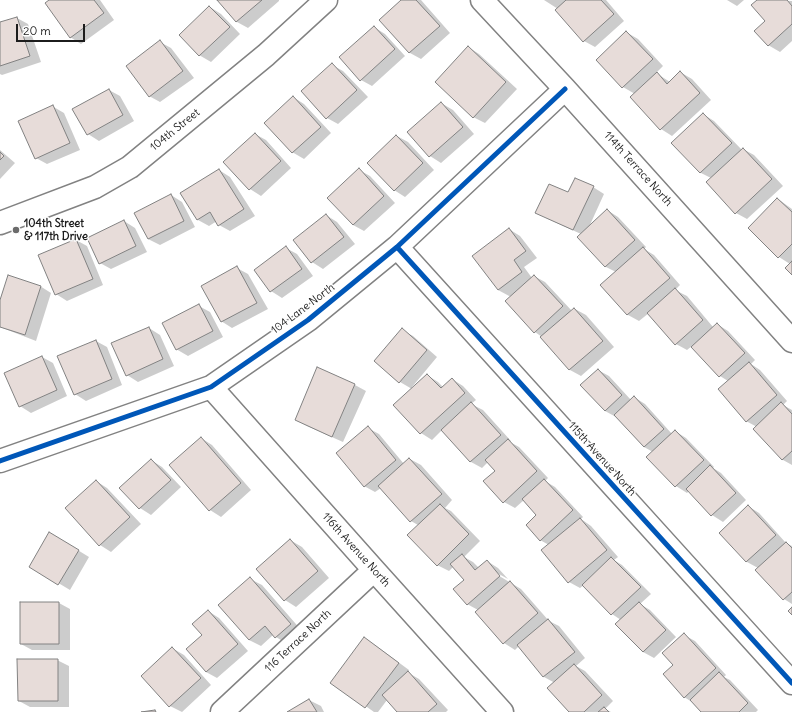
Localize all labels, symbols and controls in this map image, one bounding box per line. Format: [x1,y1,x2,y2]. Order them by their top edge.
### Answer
scale bar [18,16,87,42]
text: 20 m [23,23,51,38]
street label: 104th Street [148,106,202,154]
street label: 114th Terrace North [601,129,675,209]
place label: 104th Street & 117th Drive [24,217,88,243]
marker: 104th Street & 117th Drive [11,225,21,235]
street label: 104 Lane North [269,281,337,337]
street label: 115th Avenue North [565,419,639,499]
street label: 116th Avenue North [319,510,393,590]
street label: 116 Terrace North [262,607,334,675]

